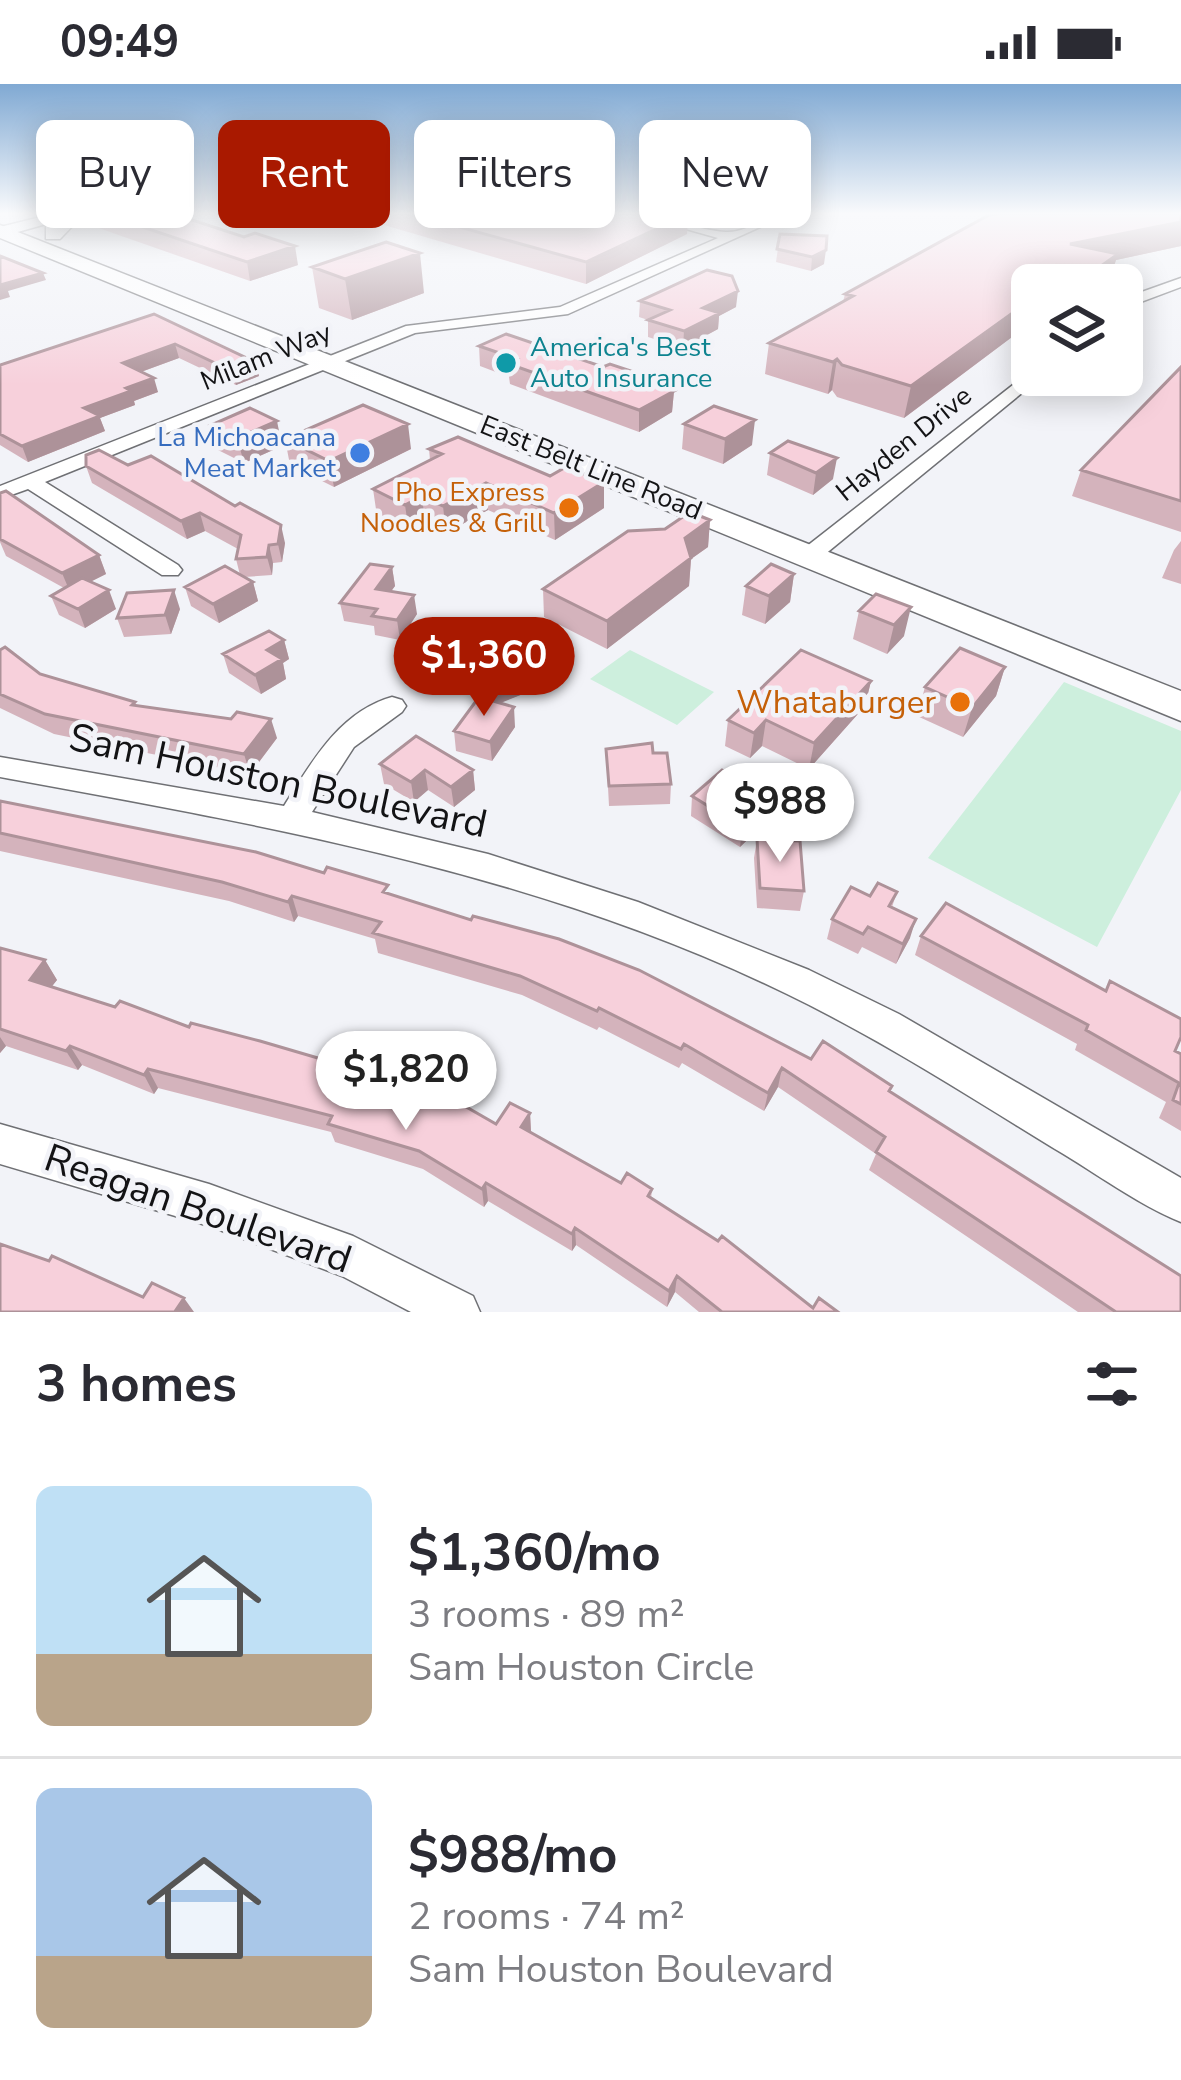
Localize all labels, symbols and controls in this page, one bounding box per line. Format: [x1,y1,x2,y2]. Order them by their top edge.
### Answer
text: 09:49 [60,12,179,73]
chip: Buy [36,120,194,228]
chip: Rent [218,120,390,228]
chip: Filters [414,120,615,228]
chip: New [639,120,811,228]
map controls [1011,264,1143,396]
button: layers [1011,264,1143,396]
street label: Milam Way [195,314,337,400]
place label: America's Best Auto Insurance [530,329,712,397]
marker: America's Best Auto Insurance [493,350,519,376]
street label: Hayden Drive [828,378,980,510]
street label: East Belt Line Road [475,407,707,529]
place label: La Michoacana Meat Market [157,419,337,487]
marker: La Michoacana Meat Market [347,440,373,466]
place label: Pho Express Noodles & Grill [360,474,545,542]
marker: Pho Express Noodles & Grill [556,495,582,521]
pin: $1,360 [386,617,582,719]
text: $1,360 [421,629,547,682]
place label: Whataburger [736,680,936,725]
marker: Whataburger [947,689,973,715]
street label: Sam Houston Boulevard [64,711,492,851]
pin: $988 [709,763,851,865]
text: $988 [733,775,827,828]
pin: $1,820 [308,1031,504,1133]
text: $1,820 [343,1043,469,1096]
street label: Reagan Boulevard [37,1132,359,1286]
text: 3 homes [36,1349,237,1419]
icon: filters [1079,1351,1145,1417]
text: $1,360/mo [408,1518,661,1588]
icon: home [132,1534,276,1678]
text: 3 rooms · 89 m² [408,1588,685,1641]
text: Sam Houston Circle [408,1641,754,1694]
text: $988/mo [408,1820,617,1890]
icon: home [132,1836,276,1980]
text: 2 rooms · 74 m² [408,1890,685,1943]
text: Sam Houston Boulevard [408,1943,834,1996]

